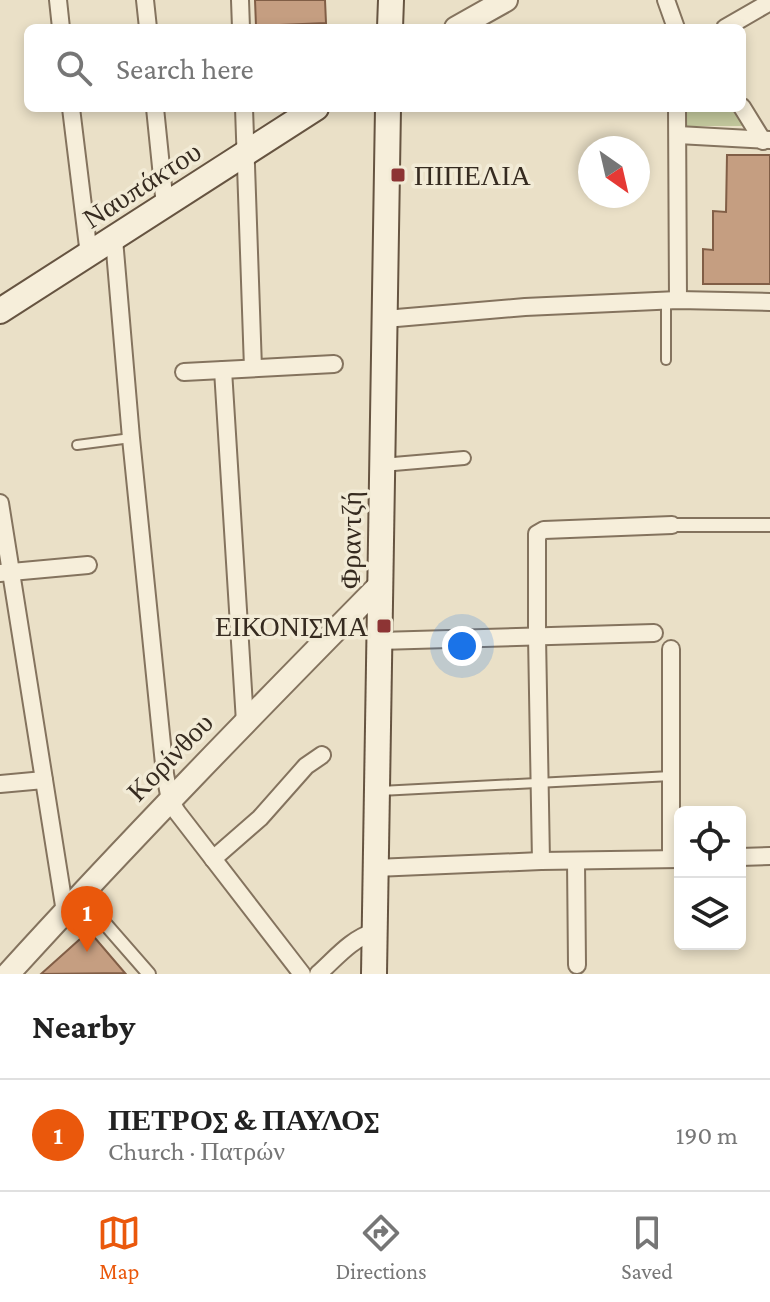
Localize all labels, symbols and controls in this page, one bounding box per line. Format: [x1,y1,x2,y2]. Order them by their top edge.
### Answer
search box [24,24,746,112]
icon: search [52,46,96,90]
text: Search here [116,52,254,85]
street label: Ναυπάκτου [77,135,207,235]
north arrow [578,136,650,208]
place label: ΠΙΠΕΛΙΑ [414,160,531,191]
marker: ΠΙΠΕΛΙΑ [389,166,407,184]
street label: Φραντζή [335,491,367,589]
place label: ΕΙΚΟΝΙΣΜΑ [215,611,369,642]
marker: ΕΙΚΟΝΙΣΜΑ [375,617,393,635]
your location [442,626,482,666]
street label: Κορίνθου [121,707,219,807]
map controls [674,806,746,950]
button: locate [674,806,746,878]
button: layers [674,878,746,950]
pin: 1 [61,886,113,952]
text: Nearby [32,1008,135,1045]
text: ΠΕΤΡΟΣ & ΠΑΥΛΟΣ [108,1103,379,1136]
text: 1 [53,1121,63,1150]
text: 190 m [676,1121,738,1150]
text: Church · Πατρών [108,1137,285,1166]
tab: Map [97,1211,141,1284]
tab: Directions [336,1211,427,1284]
tab: Saved [621,1211,673,1284]

